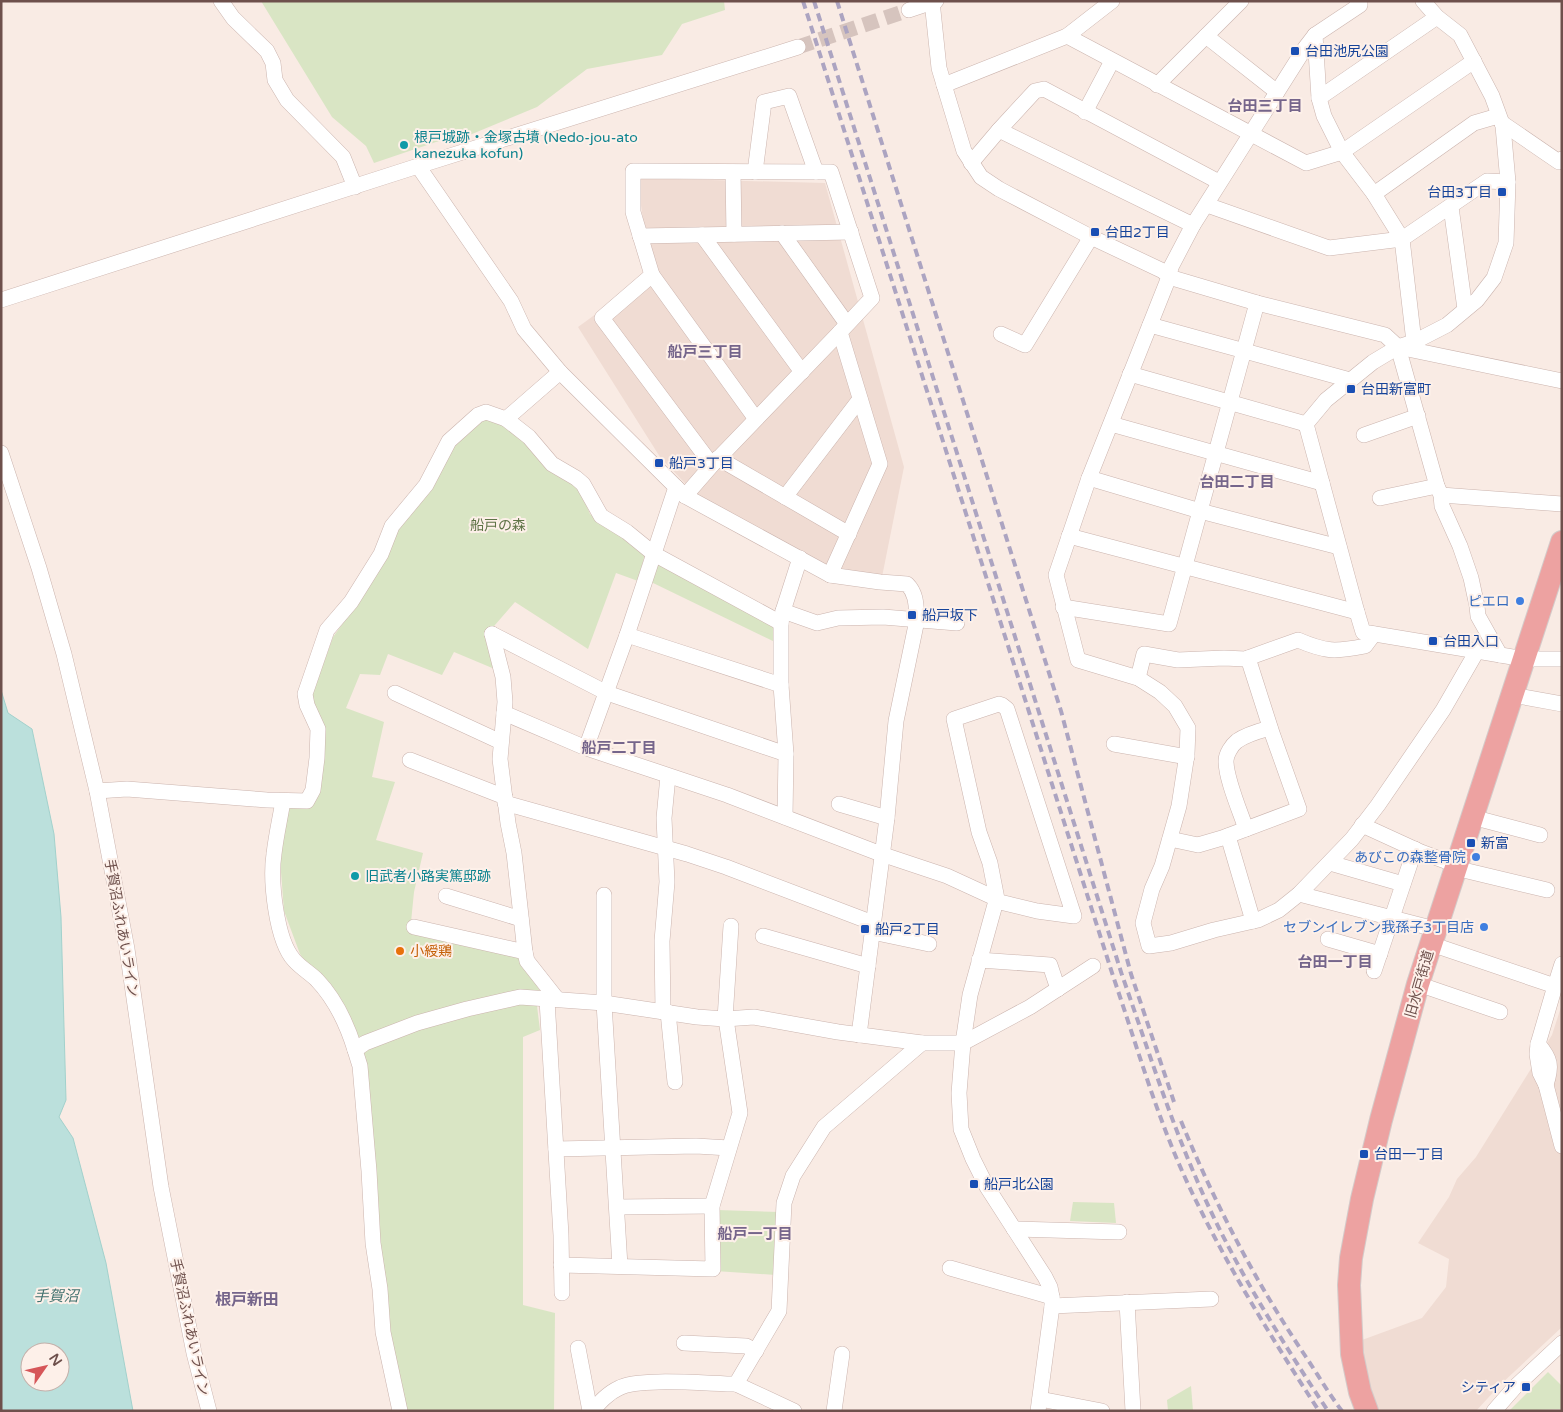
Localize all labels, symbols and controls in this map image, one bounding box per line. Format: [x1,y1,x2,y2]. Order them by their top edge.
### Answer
place label: 台田池尻公園 [1305,43,1389,60]
marker: 台田池尻公園 [1289,45,1301,57]
district label: 台田三丁目 [1227,97,1303,115]
place label: 根戸城跡・金塚古墳 (Nedo-jou-ato kanezuka kofun) [414,129,638,162]
marker: 根戸城跡・金塚古墳 (Nedo-jou-ato kanezuka kofun) [398,139,410,151]
place label: 台田3丁目 [1427,184,1492,201]
marker: 台田3丁目 [1496,186,1508,198]
place label: 台田2丁目 [1105,224,1170,241]
marker: 台田2丁目 [1089,226,1101,238]
district label: 船戸三丁目 [667,343,743,361]
place label: 台田新富町 [1361,381,1431,398]
marker: 台田新富町 [1345,383,1357,395]
place label: 船戸3丁目 [669,455,734,472]
marker: 船戸3丁目 [653,457,665,469]
district label: 台田二丁目 [1199,473,1275,491]
park label: 船戸の森 [470,517,526,534]
place label: ピエロ [1468,593,1510,610]
marker: ピエロ [1514,595,1526,607]
place label: 船戸坂下 [922,607,978,624]
marker: 船戸坂下 [906,609,918,621]
place label: 台田入口 [1443,633,1499,650]
marker: 台田入口 [1427,635,1439,647]
district label: 船戸二丁目 [581,739,657,757]
place label: 新富 [1481,835,1509,852]
marker: 新富 [1465,837,1477,849]
place label: あびこの森整骨院 [1354,849,1466,866]
marker: あびこの森整骨院 [1470,851,1482,863]
street label: 手賀沼ふれあいライン [101,858,142,998]
place label: 旧武者小路実篤邸跡 [365,868,491,885]
marker: 旧武者小路実篤邸跡 [349,870,361,882]
place label: セブンイレブン我孫子3丁目店 [1283,919,1474,936]
place label: 船戸2丁目 [875,921,940,938]
marker: セブンイレブン我孫子3丁目店 [1478,921,1490,933]
marker: 船戸2丁目 [859,923,871,935]
place label: 小綬鶏 [410,943,452,960]
marker: 小綬鶏 [394,945,406,957]
street label: 旧水戸街道 [1402,948,1437,1020]
district label: 台田一丁目 [1297,953,1373,971]
place label: 台田一丁目 [1374,1146,1444,1163]
marker: 台田一丁目 [1358,1148,1370,1160]
place label: 船戸北公園 [984,1176,1054,1193]
marker: 船戸北公園 [968,1178,980,1190]
district label: 船戸一丁目 [717,1225,793,1243]
street label: 手賀沼ふれあいライン [167,1257,212,1397]
water label: 手賀沼 [33,1287,80,1305]
district label: 根戸新田 [215,1290,279,1310]
north arrow [20,1342,70,1392]
text: N [45,1351,66,1369]
place label: シティア [1461,1379,1516,1396]
marker: シティア [1520,1381,1532,1393]

